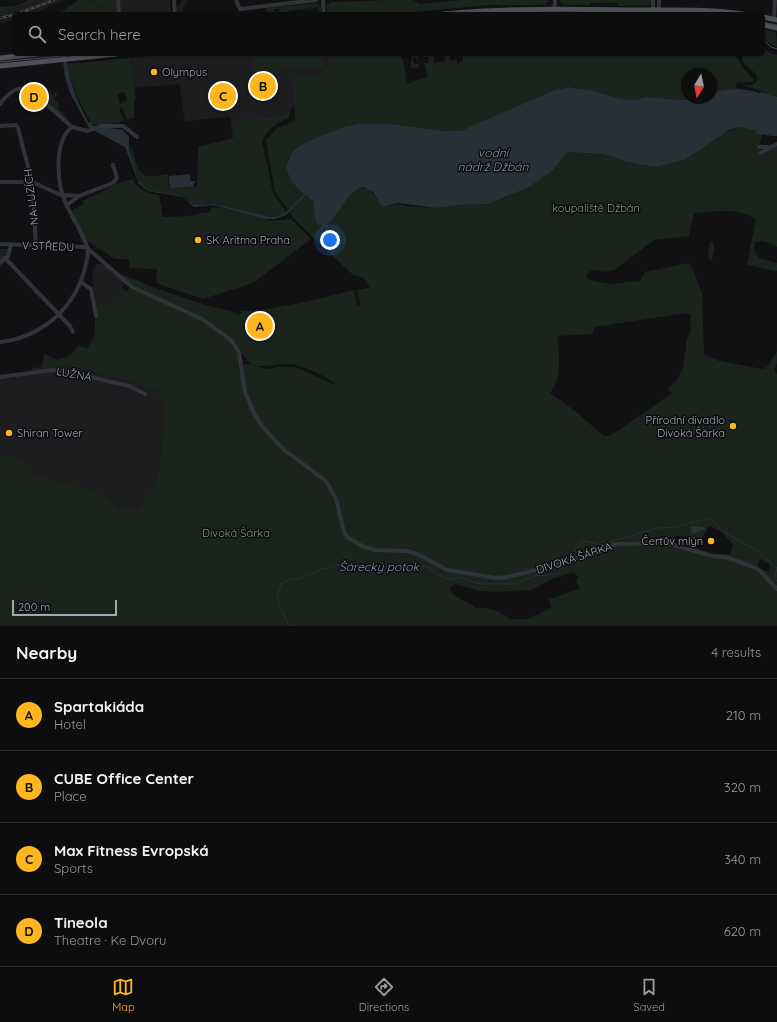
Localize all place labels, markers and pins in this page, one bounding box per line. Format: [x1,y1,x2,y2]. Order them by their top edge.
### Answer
place label: Olympus [162,65,207,79]
marker: Olympus [149,67,159,77]
pin: B [250,71,276,101]
pin: C [210,81,236,111]
pin: D [21,82,47,112]
place label: SK Aritma Praha [206,233,290,247]
marker: SK Aritma Praha [193,235,203,245]
pin: A [247,311,273,341]
place label: Přírodní divadlo Divoká Šárka [646,413,725,440]
marker: Přírodní divadlo Divoká Šárka [728,421,738,431]
place label: Shiran Tower [17,426,83,440]
marker: Shiran Tower [4,428,14,438]
place label: Čertův mlýn [642,534,703,548]
marker: Čertův mlýn [706,536,716,546]

